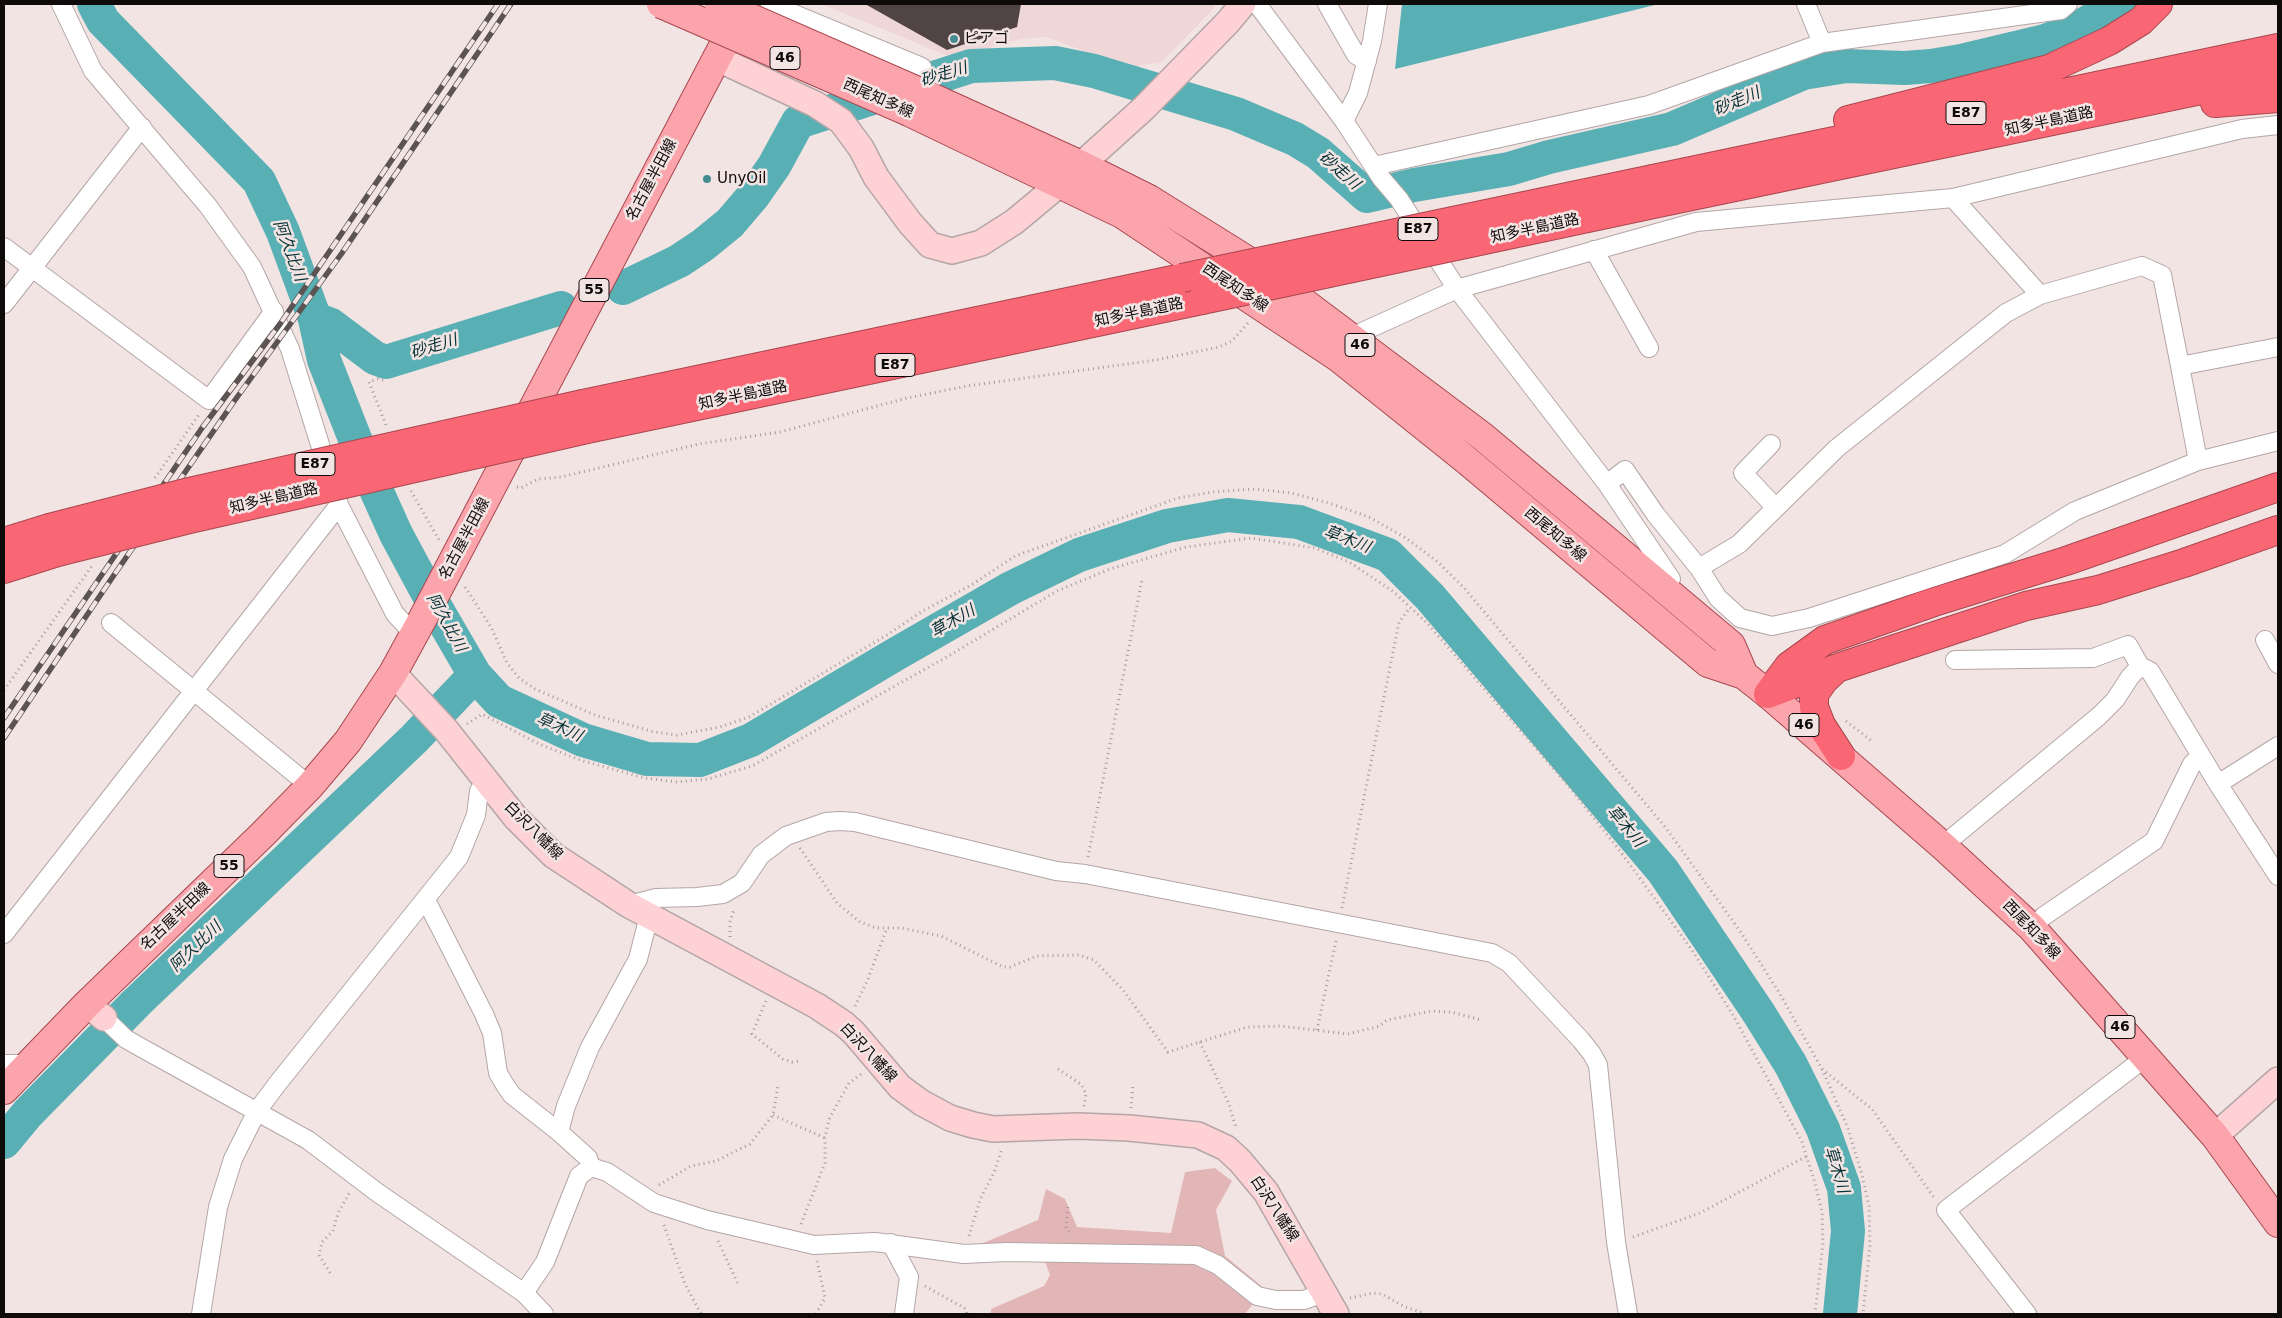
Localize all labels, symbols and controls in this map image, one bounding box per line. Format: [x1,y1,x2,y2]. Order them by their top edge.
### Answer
place label: ピアゴ [964,30,1009,48]
marker: ピアゴ [948,33,960,45]
road number: 46 [770,46,800,70]
water label: 砂走川 [918,59,970,91]
street label: 西尾知多線 [840,76,916,122]
water label: 砂走川 [1711,84,1763,120]
road number: E87 [1946,102,1986,125]
street label: 知多半島道路 [2003,104,2095,140]
street label: 名古屋半田線 [623,136,681,224]
water label: 砂走川 [1315,148,1363,194]
place label: UnyOil [717,170,767,188]
marker: UnyOil [701,173,713,185]
street label: 知多半島道路 [1489,211,1581,247]
water label: 阿久比川 [269,218,309,284]
road number: E87 [1398,218,1438,240]
street label: 西尾知多線 [1199,260,1271,316]
road number: 55 [579,278,609,302]
street label: 知多半島道路 [1093,295,1185,331]
water label: 砂走川 [408,331,460,363]
road number: 46 [1345,334,1375,356]
road number: E87 [875,354,915,376]
street label: 知多半島道路 [697,378,789,414]
road number: E87 [295,452,335,476]
street label: 知多半島道路 [228,480,320,518]
street label: 名古屋半田線 [436,495,494,583]
street label: 西尾知多線 [1520,504,1590,566]
water label: 草木川 [1321,522,1373,558]
water label: 阿久比川 [422,590,470,656]
water label: 草木川 [927,602,979,642]
water label: 草木川 [533,709,585,747]
road number: 46 [1789,714,1819,736]
street label: 白沢八幡線 [500,798,566,864]
water label: 草木川 [1602,802,1648,852]
road number: 55 [214,854,244,878]
street label: 名古屋半田線 [137,879,215,955]
street label: 西尾知多線 [1998,897,2064,963]
water label: 阿久比川 [166,918,226,976]
road number: 46 [2105,1016,2135,1038]
street label: 白沢八幡線 [836,1019,900,1087]
water label: 草木川 [1820,1144,1852,1196]
street label: 白沢八幡線 [1246,1173,1302,1245]

